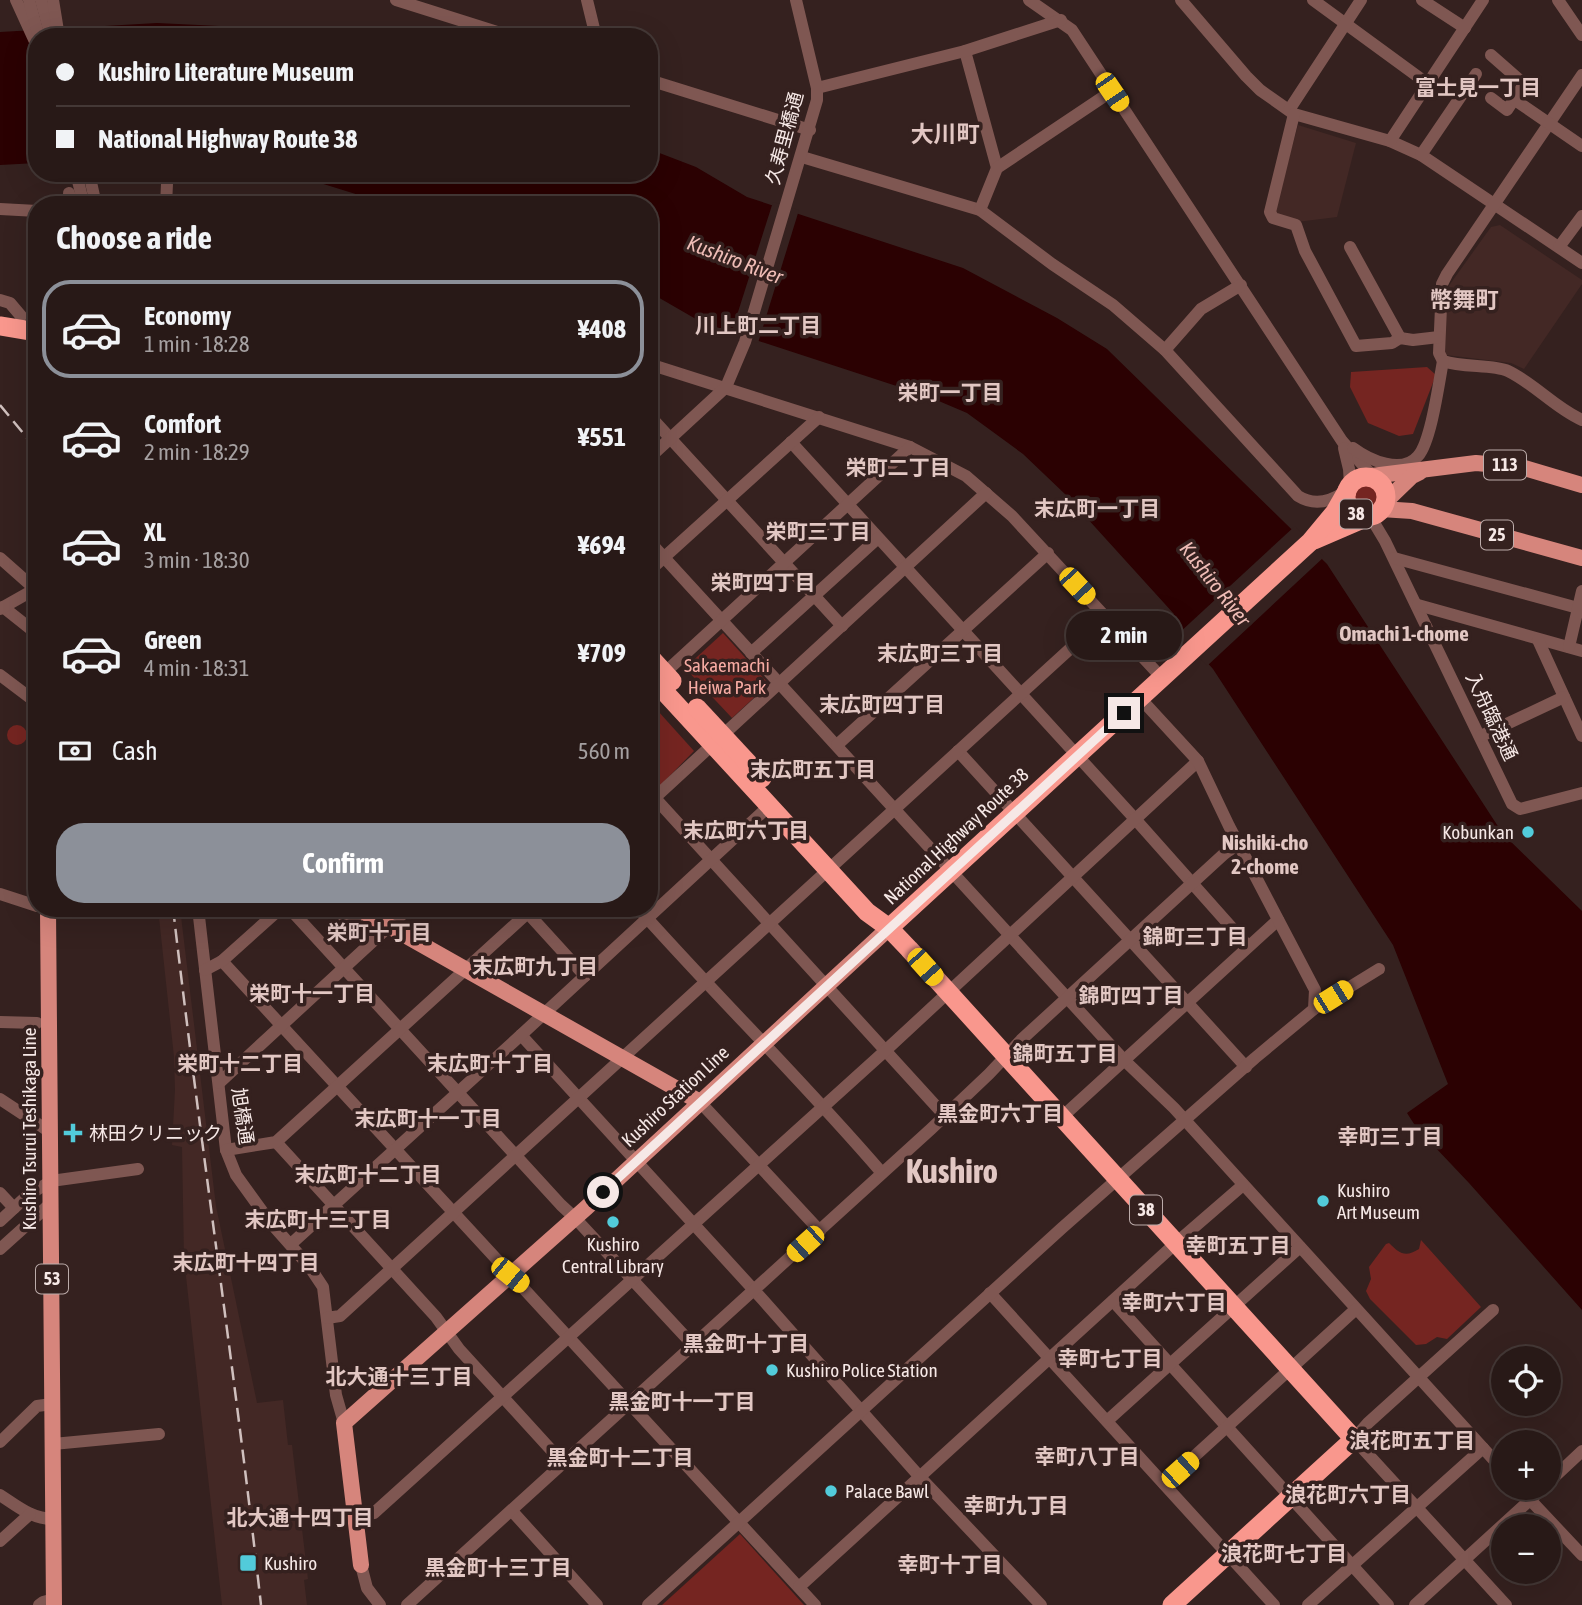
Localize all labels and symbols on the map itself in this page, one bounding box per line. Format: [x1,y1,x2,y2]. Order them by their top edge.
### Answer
car [1092,69,1133,115]
district label: 富士見一丁目 [1415,75,1541,99]
street label: 久寿里橋通 [761,89,807,187]
district label: 大川町 [911,121,980,147]
water label: Kushiro River [684,230,787,289]
district label: 幣舞町 [1430,287,1499,313]
district label: 川上町二丁目 [695,313,821,337]
district label: 栄町一丁目 [898,380,1003,404]
road number: 113 [1484,450,1526,480]
district label: 栄町二丁目 [846,455,951,479]
district label: 末広町一丁目 [1034,496,1160,520]
road number: 38 [1340,500,1372,528]
district label: 栄町三丁目 [766,519,871,543]
road number: 25 [1481,520,1513,550]
water label: Kushiro River [1175,536,1257,631]
car [1055,563,1100,609]
district label: 栄町四丁目 [711,570,816,594]
callout: 2 min [1066,612,1182,660]
district label: Omachi 1-chome [1339,621,1469,645]
district label: 末広町三丁目 [877,641,1003,665]
park label: Sakaemachi Heiwa Park [684,654,770,698]
street label: 入舟臨港通 [1462,668,1522,764]
district label: 末広町四丁目 [819,692,945,716]
route end [1108,697,1140,729]
district label: 末広町五丁目 [750,757,876,781]
street label: National Highway Route 38 [879,763,1033,909]
district label: 末広町六丁目 [683,818,809,842]
place label: Kobunkan [1442,821,1514,843]
marker: Kobunkan [1520,824,1536,840]
district label: Nishiki-cho 2-chome [1222,830,1308,878]
district label: 栄町十丁目 [327,920,432,944]
district label: 錦町三丁目 [1143,924,1248,948]
car [904,944,947,990]
district label: 末広町九丁目 [472,954,598,978]
car [1310,977,1357,1017]
district label: 栄町十一丁目 [249,981,375,1005]
district label: 錦町四丁目 [1079,983,1184,1007]
street label: Kushiro Tsurui Teshikaga Line [18,1028,40,1230]
street label: Kushiro Station Line [617,1041,733,1151]
district label: 錦町五丁目 [1013,1041,1118,1065]
district label: 栄町十二丁目 [177,1051,303,1075]
district label: 末広町十丁目 [427,1051,553,1075]
street label: 旭橋通 [228,1086,258,1146]
district label: 黒金町六丁目 [937,1101,1063,1125]
district label: 末広町十一丁目 [355,1106,502,1130]
place label: 林田クリニック [89,1122,222,1144]
marker: 林田クリニック [63,1123,83,1143]
district label: 幸町三丁目 [1338,1124,1443,1148]
district label: Kushiro [906,1152,998,1190]
district label: 末広町十二丁目 [295,1162,442,1186]
route start [587,1176,619,1208]
place label: Kushiro Art Museum [1337,1179,1420,1223]
marker: Kushiro Art Museum [1315,1193,1331,1209]
road number: 38 [1130,1196,1162,1224]
district label: 末広町十三丁目 [245,1207,392,1231]
marker: Kushiro Central Library [605,1214,621,1230]
car [783,1222,828,1266]
place label: Kushiro Central Library [562,1233,664,1277]
district label: 幸町五丁目 [1186,1233,1291,1257]
district label: 末広町十四丁目 [173,1250,320,1274]
car [488,1254,533,1296]
road number: 53 [36,1264,68,1294]
district label: 幸町六丁目 [1122,1290,1227,1314]
district label: 黒金町十丁目 [683,1331,809,1355]
district label: 幸町七丁目 [1058,1346,1163,1370]
place label: Kushiro Police Station [786,1359,938,1381]
marker: Kushiro Police Station [764,1362,780,1378]
district label: 北大通十三丁目 [326,1364,473,1388]
district label: 黒金町十一丁目 [609,1389,756,1413]
district label: 浪花町五丁目 [1349,1428,1475,1452]
district label: 幸町八丁目 [1035,1444,1140,1468]
district label: 黒金町十二丁目 [547,1445,694,1469]
car [1158,1448,1203,1492]
place label: Palace Bawl [845,1480,929,1502]
district label: 浪花町六丁目 [1285,1482,1411,1506]
marker: Palace Bawl [823,1483,839,1499]
district label: 幸町九丁目 [964,1493,1069,1517]
district label: 北大通十四丁目 [227,1505,374,1529]
district label: 浪花町七丁目 [1221,1541,1347,1565]
place label: Kushiro [264,1552,317,1574]
district label: 幸町十丁目 [898,1552,1003,1576]
marker: Kushiro [238,1553,258,1573]
district label: 黒金町十三丁目 [425,1555,572,1579]

